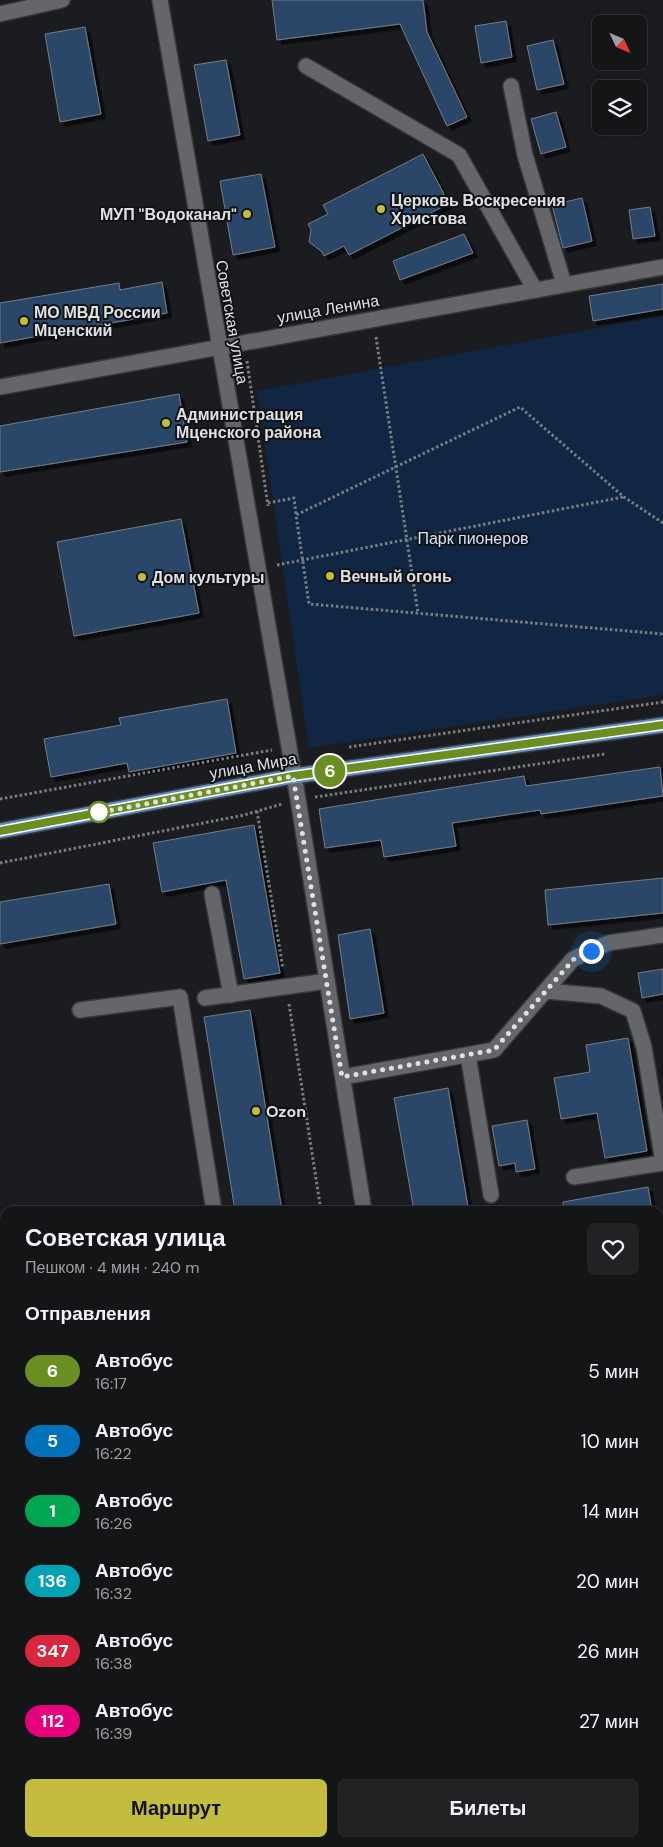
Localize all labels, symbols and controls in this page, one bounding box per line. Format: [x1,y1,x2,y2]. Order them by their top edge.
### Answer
north arrow [592,15,648,70]
map controls [592,15,647,135]
button: layers [592,80,647,135]
place label: Церковь Воскресения Христова [391,190,566,229]
marker: Церковь Воскресения Христова [375,203,387,215]
place label: МУП "Водоканал" [100,204,237,225]
marker: МУП "Водоканал" [241,208,253,220]
street label: Советская улица [211,258,253,386]
street label: улица Ленина [275,290,381,328]
place label: МО МВД России Мценский [34,302,161,341]
marker: МО МВД России Мценский [18,315,30,327]
place label: Администрация Мценского района [176,404,321,443]
marker: Администрация Мценского района [160,417,172,429]
park label: Парк пионеров [417,528,529,549]
place label: Вечный огонь [340,566,452,587]
place label: Дом культуры [152,567,264,588]
marker: Вечный огонь [324,570,336,582]
marker: Дом культуры [136,571,148,583]
street label: улица Мира [208,748,298,784]
line badge: 6 [314,755,346,787]
text: 6 [324,759,336,783]
unlabelled marker [88,801,110,823]
your location [579,939,604,964]
place label: Ozon [266,1101,306,1122]
marker: Ozon [250,1105,262,1117]
text: Советская улица [25,1222,226,1253]
button: heart [587,1223,639,1275]
text: Пешком · 4 мин · 240 m [25,1257,200,1278]
text: Отправления [25,1301,151,1326]
text: Автобус [95,1348,173,1373]
text: 6 [47,1359,58,1383]
text: 5 мин [588,1359,639,1384]
text: 16:17 [95,1373,127,1394]
text: Автобус [95,1418,173,1443]
text: 5 [47,1429,58,1453]
text: 10 мин [581,1429,639,1454]
text: 16:22 [95,1443,132,1464]
text: Автобус [95,1488,173,1513]
text: 1 [49,1499,56,1523]
text: 14 мин [582,1499,639,1524]
text: 16:26 [95,1513,133,1534]
text: Автобус [95,1558,173,1583]
text: 136 [38,1569,67,1593]
text: 20 мин [576,1569,639,1594]
text: 16:32 [95,1583,132,1604]
text: Автобус [95,1628,173,1653]
text: 347 [36,1639,69,1663]
text: 26 мин [577,1639,639,1664]
text: 16:38 [95,1653,132,1674]
text: Автобус [95,1698,173,1723]
text: 112 [41,1709,64,1733]
text: 27 мин [579,1709,639,1734]
text: 16:39 [95,1723,132,1744]
button: Маршрут [25,1779,327,1837]
button: Билеты [337,1779,639,1837]

